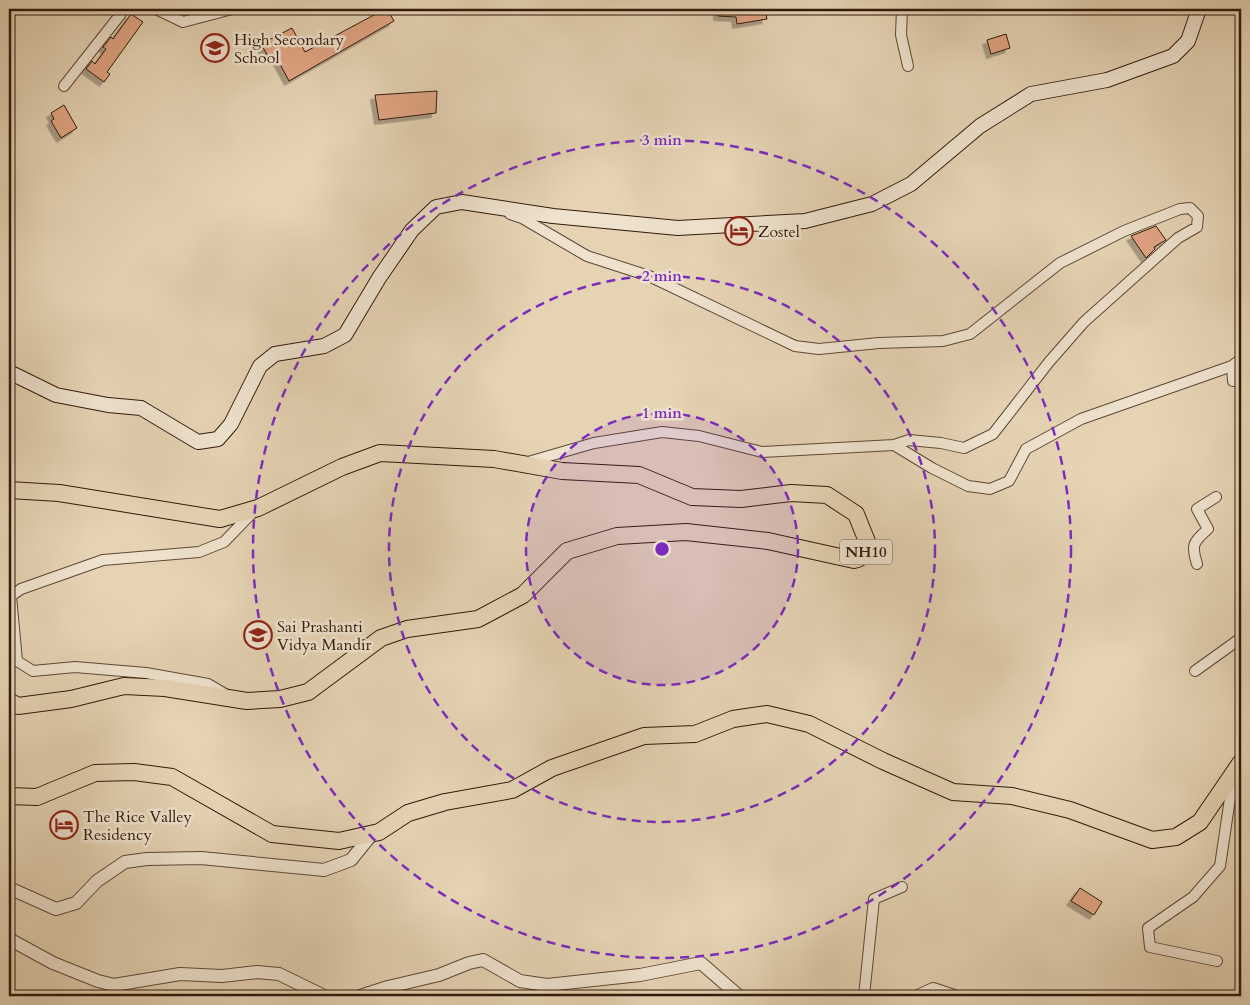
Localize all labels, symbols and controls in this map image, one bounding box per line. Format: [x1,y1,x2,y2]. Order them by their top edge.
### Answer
place label: High Secondary School [234,29,345,69]
school or university icon: High Secondary School [200,33,230,63]
text: 3 min [642,130,682,150]
hotel icon: Zostel [724,216,754,246]
place label: Zostel [758,221,800,243]
text: 2 min [642,266,682,286]
text: 1 min [642,403,682,423]
centre of rings [653,540,671,558]
road number: NH10 [840,540,892,564]
place label: Sai Prashanti Vidya Mandir [277,616,372,656]
school or university icon: Sai Prashanti Vidya Mandir [243,620,273,650]
place label: The Rice Valley Residency [83,806,193,846]
hotel icon: The Rice Valley Residency [49,810,79,840]

